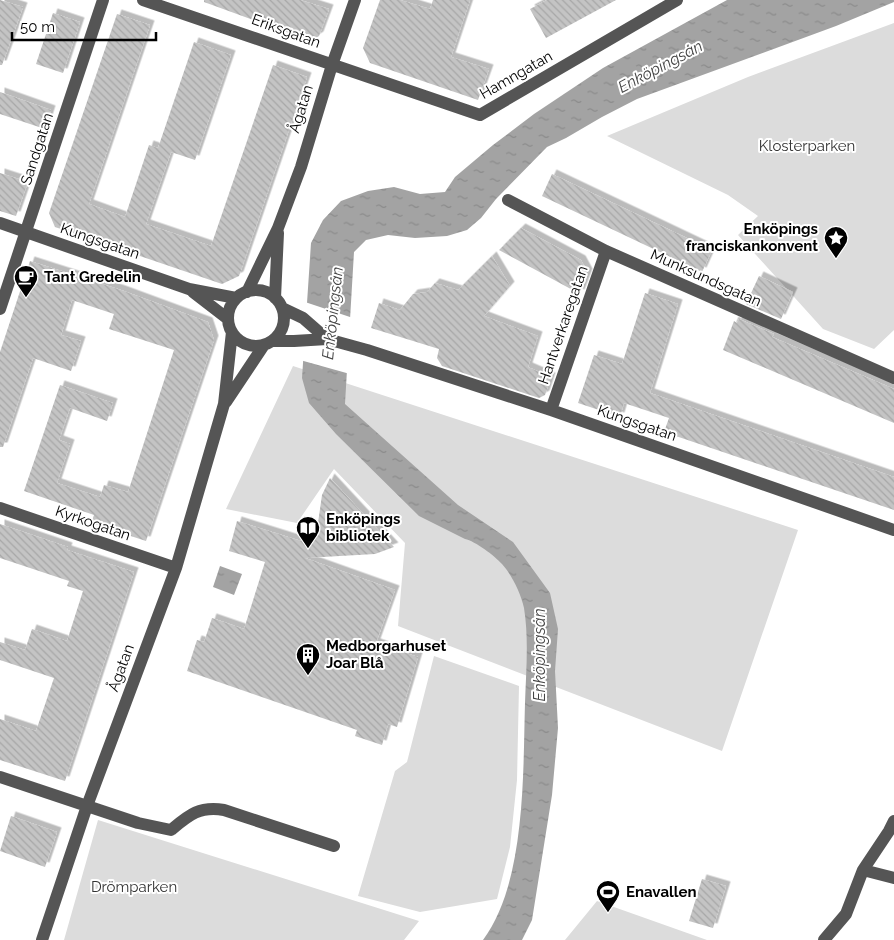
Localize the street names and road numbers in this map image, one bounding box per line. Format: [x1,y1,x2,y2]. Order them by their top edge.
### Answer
street label: Eriksgatan [249,10,323,52]
street label: Hamngatan [476,47,556,103]
street label: Ågatan [285,83,317,135]
street label: Sandgatan [17,111,57,187]
street label: Kungsgatan [58,219,142,263]
street label: Munksundsgatan [648,245,764,311]
street label: Hantverkaregatan [534,263,592,387]
street label: Kungsgatan [595,401,679,445]
street label: Kyrkogatan [53,502,133,544]
street label: Ågatan [104,642,138,694]

